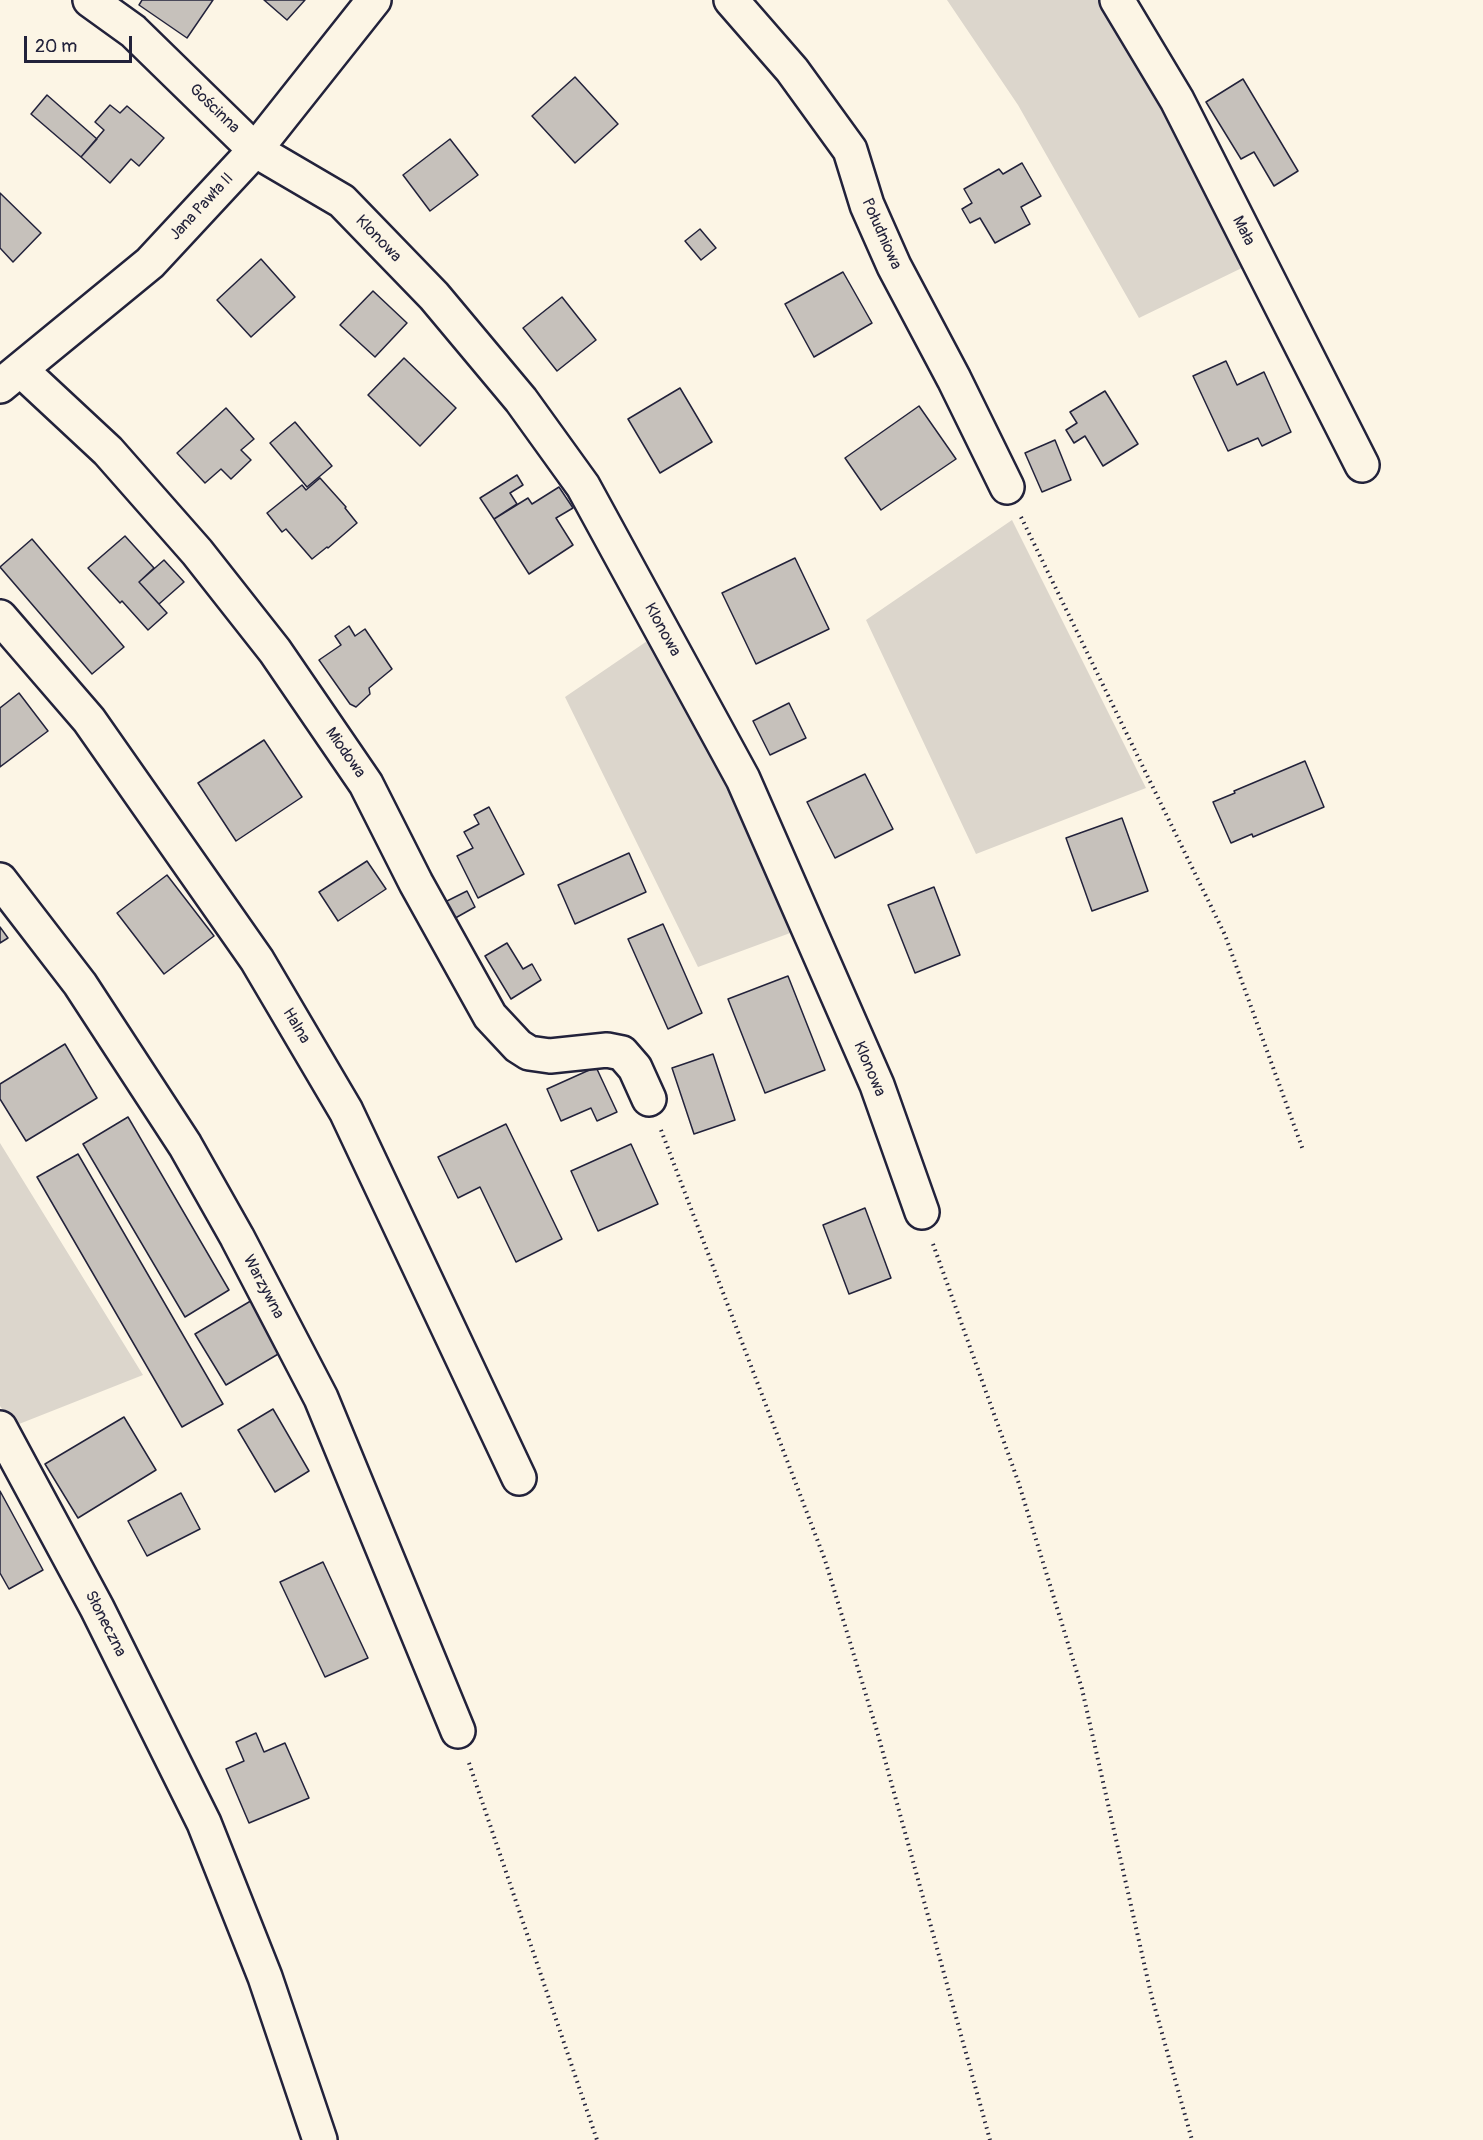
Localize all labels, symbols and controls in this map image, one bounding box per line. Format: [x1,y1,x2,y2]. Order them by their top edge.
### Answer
scale bar [27,24,135,62]
text: 20 m [35,35,77,58]
street label: Gościnna [185,80,243,138]
street label: Jana Pawła II [166,169,238,245]
street label: Południowa [857,195,905,273]
street label: Klonowa [351,211,405,267]
street label: Mała [1228,213,1258,249]
street label: Klonowa [640,600,684,660]
street label: Miodowa [321,724,369,782]
street label: Halna [278,1005,314,1047]
street label: Klonowa [849,1039,889,1099]
street label: Warzywna [238,1252,288,1322]
street label: Słoneczna [80,1588,130,1660]

